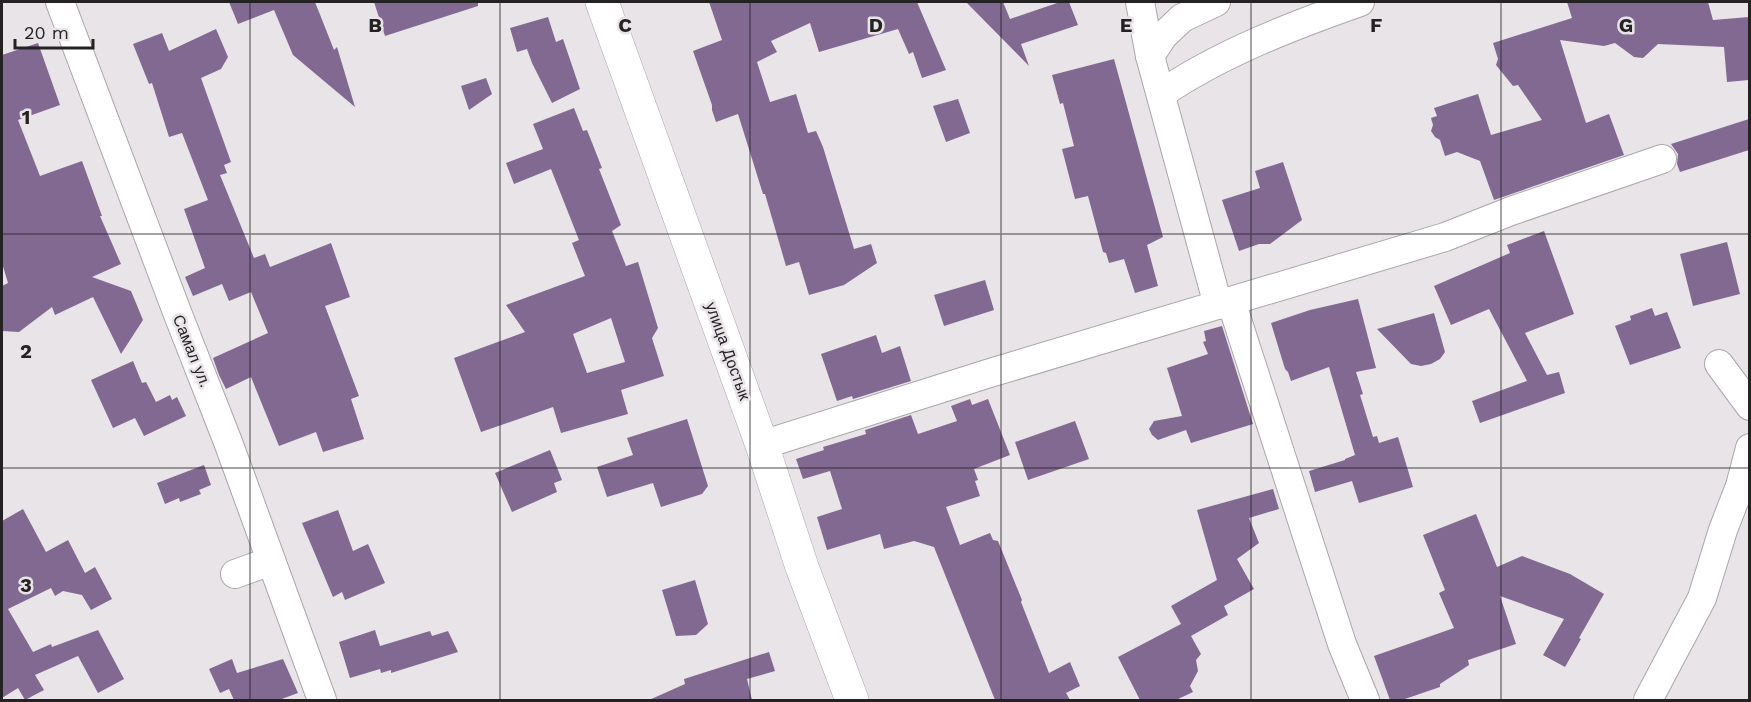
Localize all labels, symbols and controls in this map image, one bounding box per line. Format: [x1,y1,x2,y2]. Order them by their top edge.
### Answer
scale bar [15,12,93,50]
text: B [368,13,382,37]
text: C [618,13,632,37]
text: D [869,13,883,37]
text: E [1120,13,1132,37]
text: F [1370,13,1382,37]
text: G [1619,13,1633,37]
text: 20 m [24,22,69,43]
text: 1 [22,105,30,129]
street label: улица Достык [701,299,755,404]
street label: Самал ул. [169,312,215,390]
text: 2 [20,339,32,363]
text: 3 [20,573,32,597]

